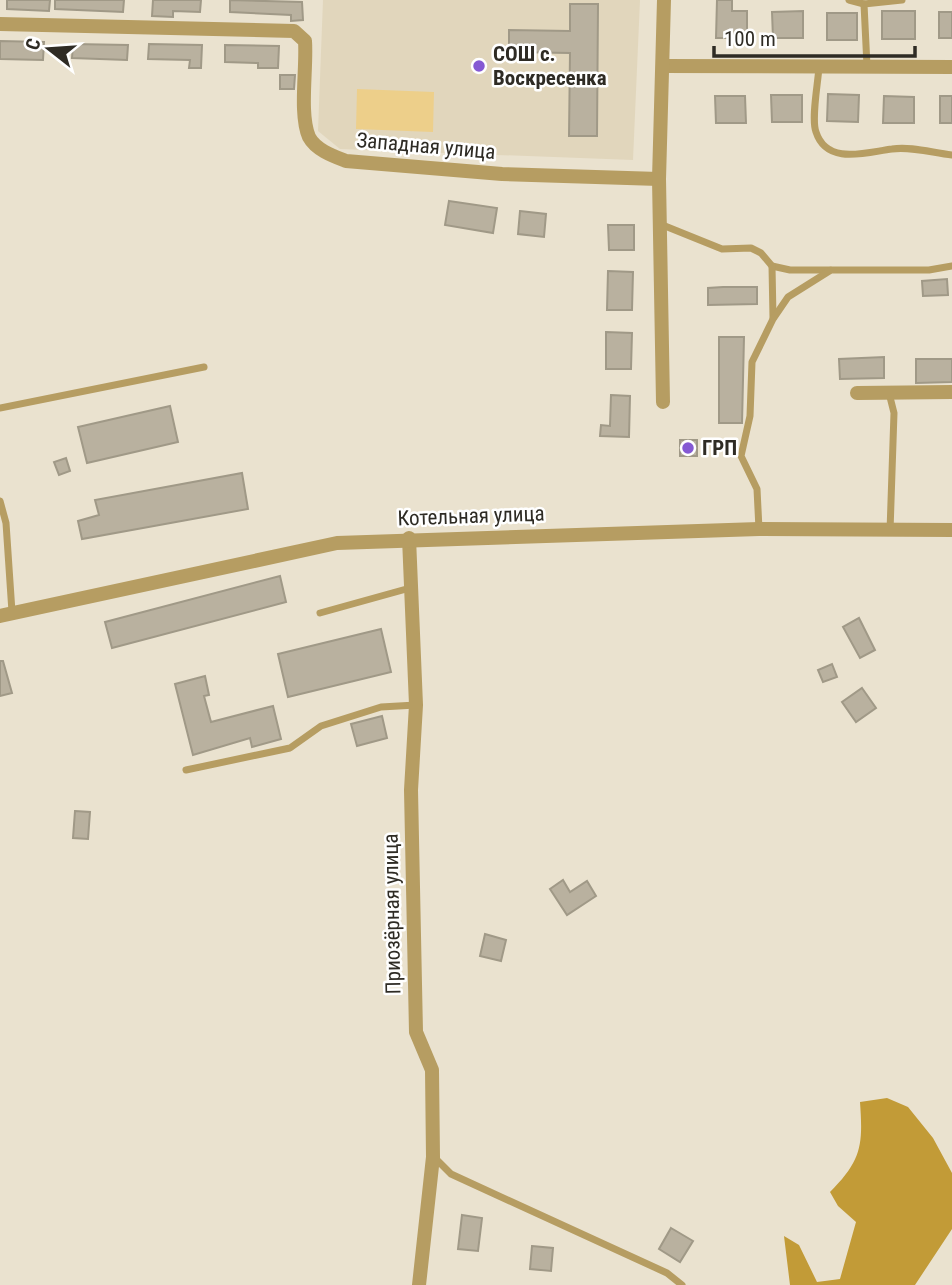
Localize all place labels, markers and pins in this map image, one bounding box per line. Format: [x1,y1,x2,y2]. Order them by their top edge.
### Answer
place label: СОШ с. Воскресенка [493,42,607,90]
marker: СОШ с. Воскресенка [471,58,487,74]
place label: ГРП [702,436,737,460]
marker: ГРП [680,440,696,456]

